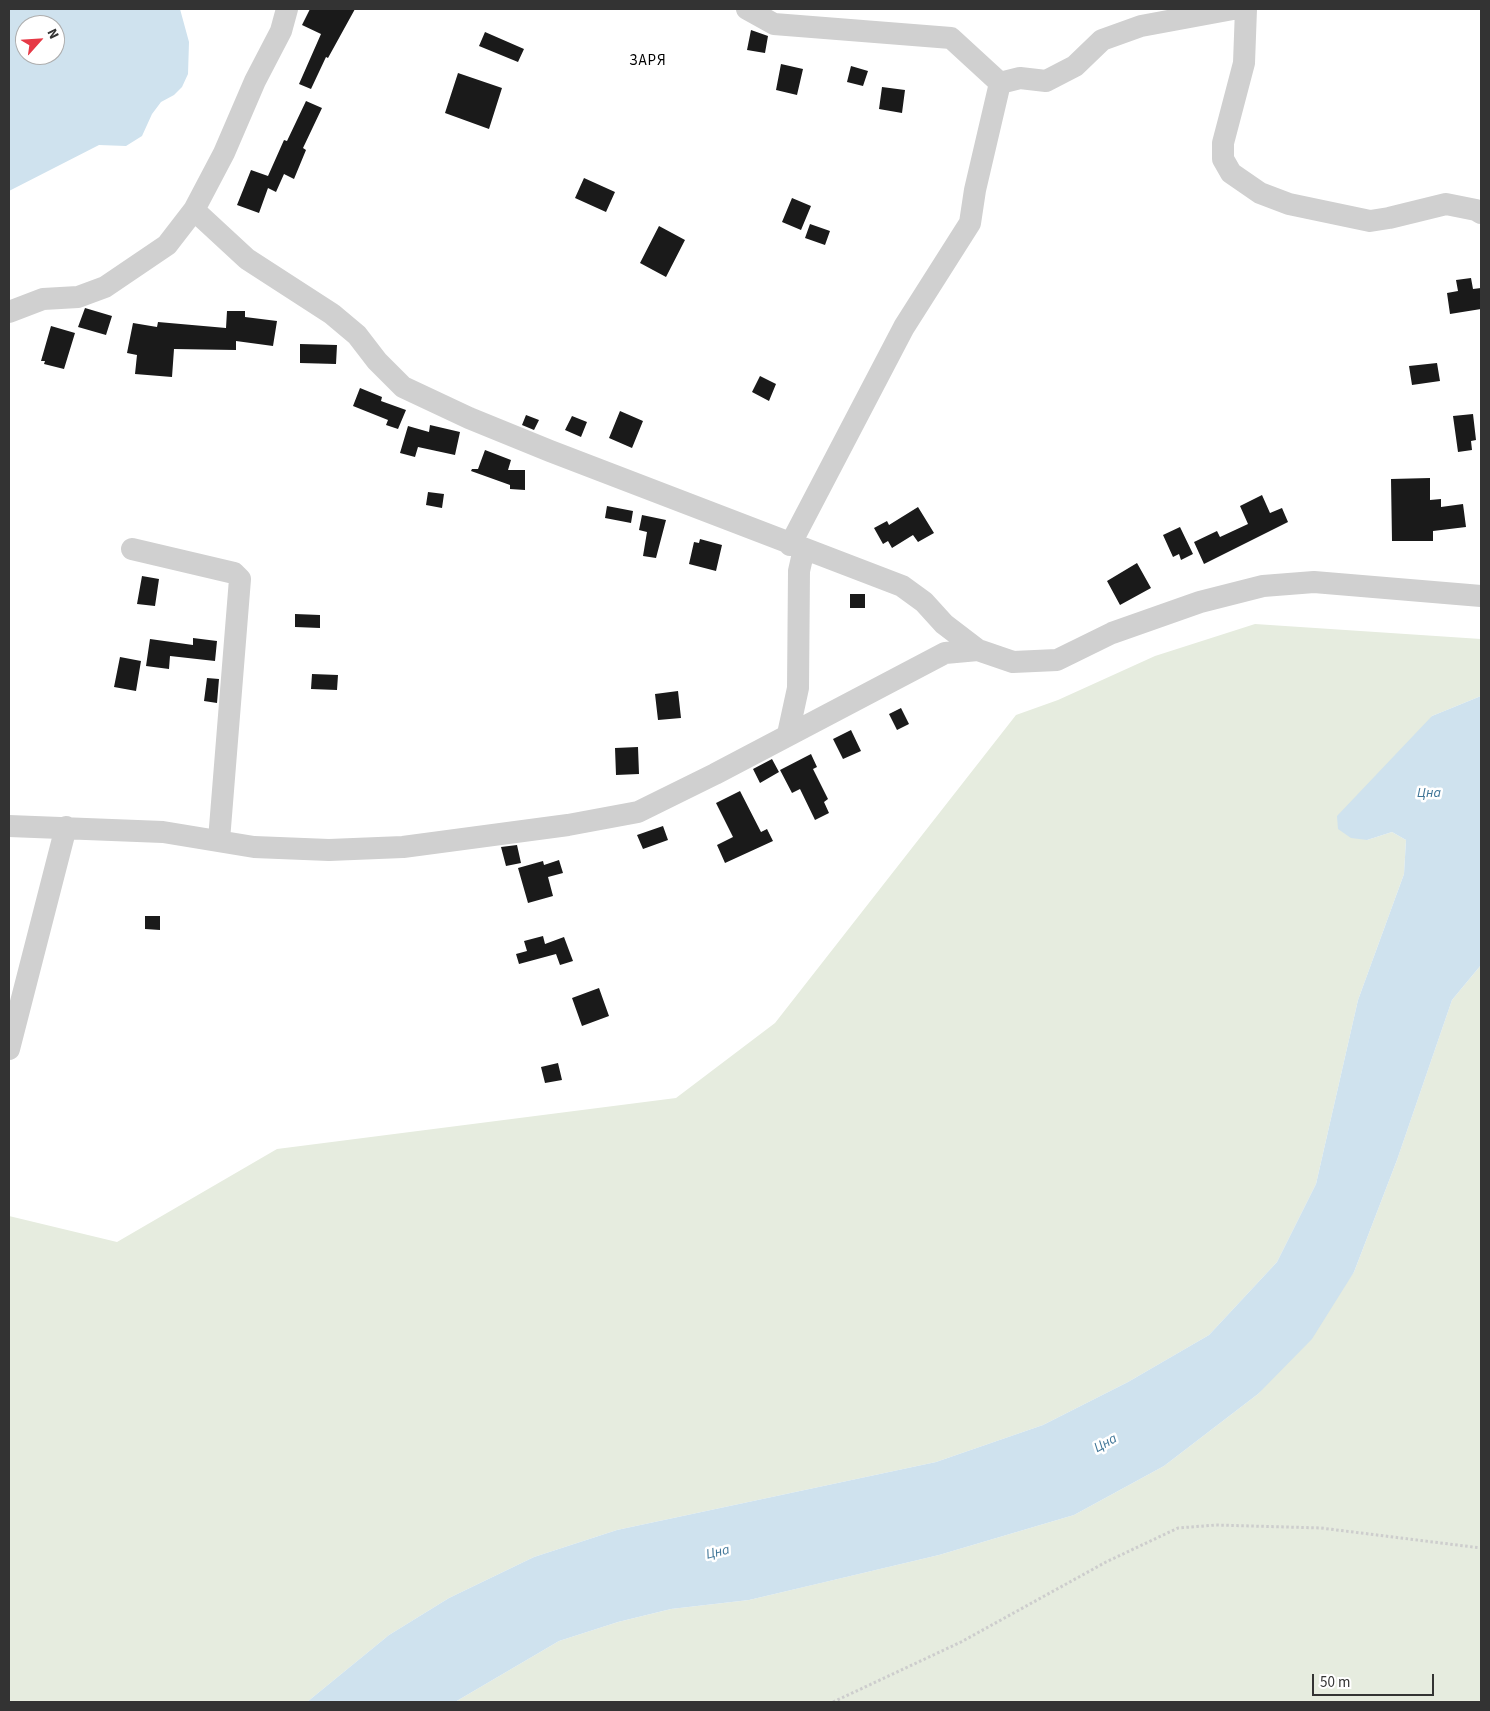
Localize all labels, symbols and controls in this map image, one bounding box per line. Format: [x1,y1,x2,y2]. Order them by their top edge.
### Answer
north arrow [15,15,65,65]
text: N [42,25,64,42]
district label: ЗАРЯ [629,53,667,71]
water label: Цна [1417,786,1441,802]
water label: Цна [1092,1431,1120,1457]
water label: Цна [704,1542,732,1564]
scale bar [1315,1664,1438,1696]
text: 50 m [1320,1672,1350,1693]

